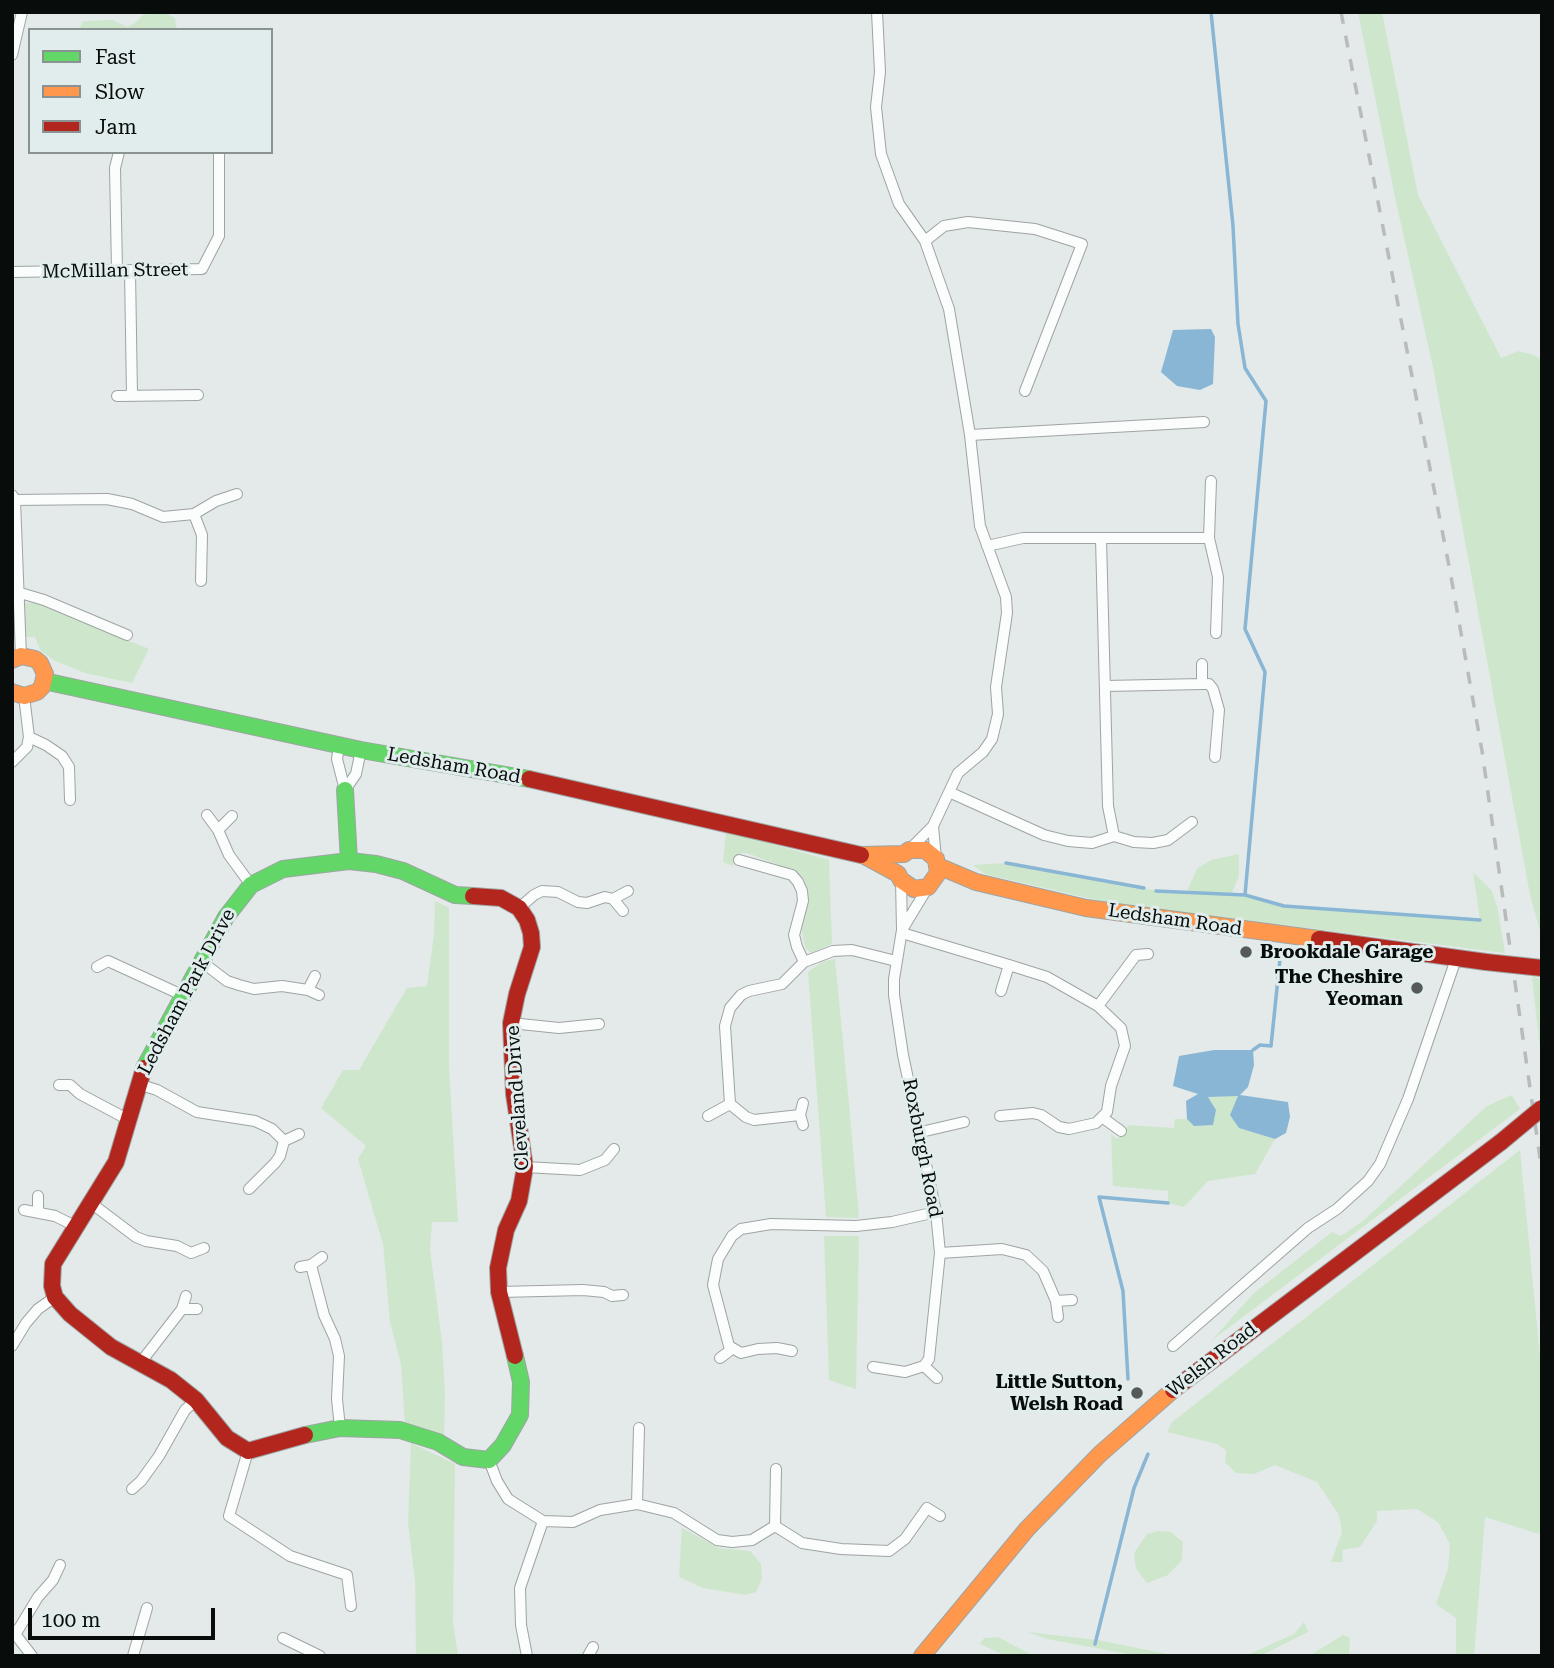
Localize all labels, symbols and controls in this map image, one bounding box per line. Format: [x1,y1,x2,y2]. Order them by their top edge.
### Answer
legend [28,28,273,154]
text: Fast [95,45,136,69]
text: Slow [95,80,144,104]
text: Jam [95,115,137,139]
street label: McMillan Street [42,258,188,284]
street label: Ledsham Road [386,743,522,789]
street label: Ledsham Road [1107,899,1243,941]
street label: Ledsham Park Drive [134,905,240,1079]
place label: Brookdale Garage [1260,941,1433,963]
marker: Brookdale Garage [1238,944,1254,960]
place label: The Cheshire Yeoman [1275,966,1403,1010]
marker: The Cheshire Yeoman [1409,980,1425,996]
street label: Cleveland Drive [502,1025,534,1171]
street label: Roxburgh Road [897,1076,947,1220]
street label: Welsh Road [1163,1318,1261,1402]
place label: Little Sutton, Welsh Road [995,1371,1123,1415]
marker: Little Sutton, Welsh Road [1129,1385,1145,1401]
scale bar [32,1594,219,1638]
text: 100 m [41,1608,101,1632]

